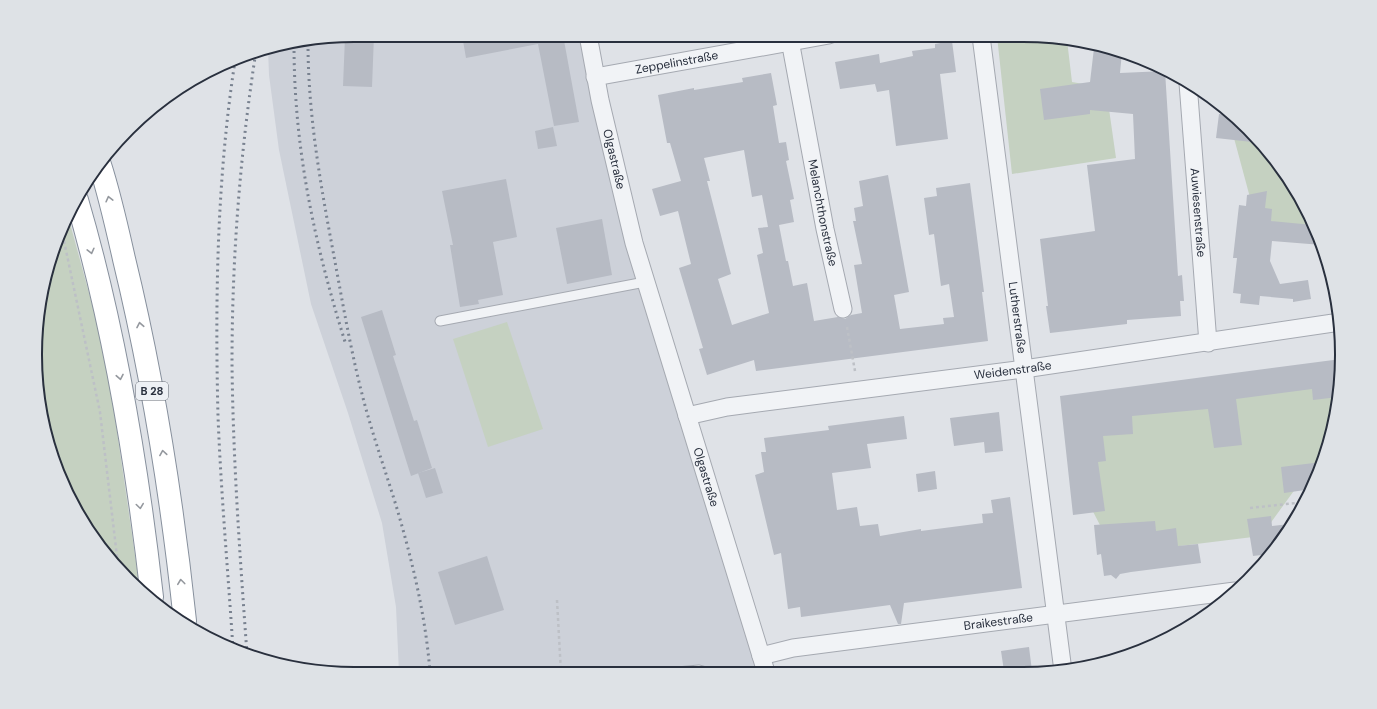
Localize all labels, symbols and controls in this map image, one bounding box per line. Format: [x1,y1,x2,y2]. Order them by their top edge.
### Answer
street label: Zeppelinstraße [634,47,719,78]
street label: Olgastraße [599,128,629,191]
street label: Melanchthonstraße [804,158,841,268]
street label: Auwiesenstraße [1187,167,1209,258]
one-way arrow [106,196,114,202]
one-way arrow [87,247,95,254]
street label: Lutherstraße [1005,281,1030,355]
one-way arrow [136,322,145,329]
street label: Weidenstraße [973,357,1053,383]
one-way arrow [115,374,123,381]
road number: B 28 [136,382,168,400]
street label: Olgastraße [689,445,723,509]
one-way arrow [159,450,168,456]
one-way arrow [136,503,145,509]
one-way arrow [177,579,186,585]
street label: Braikestraße [963,609,1034,634]

